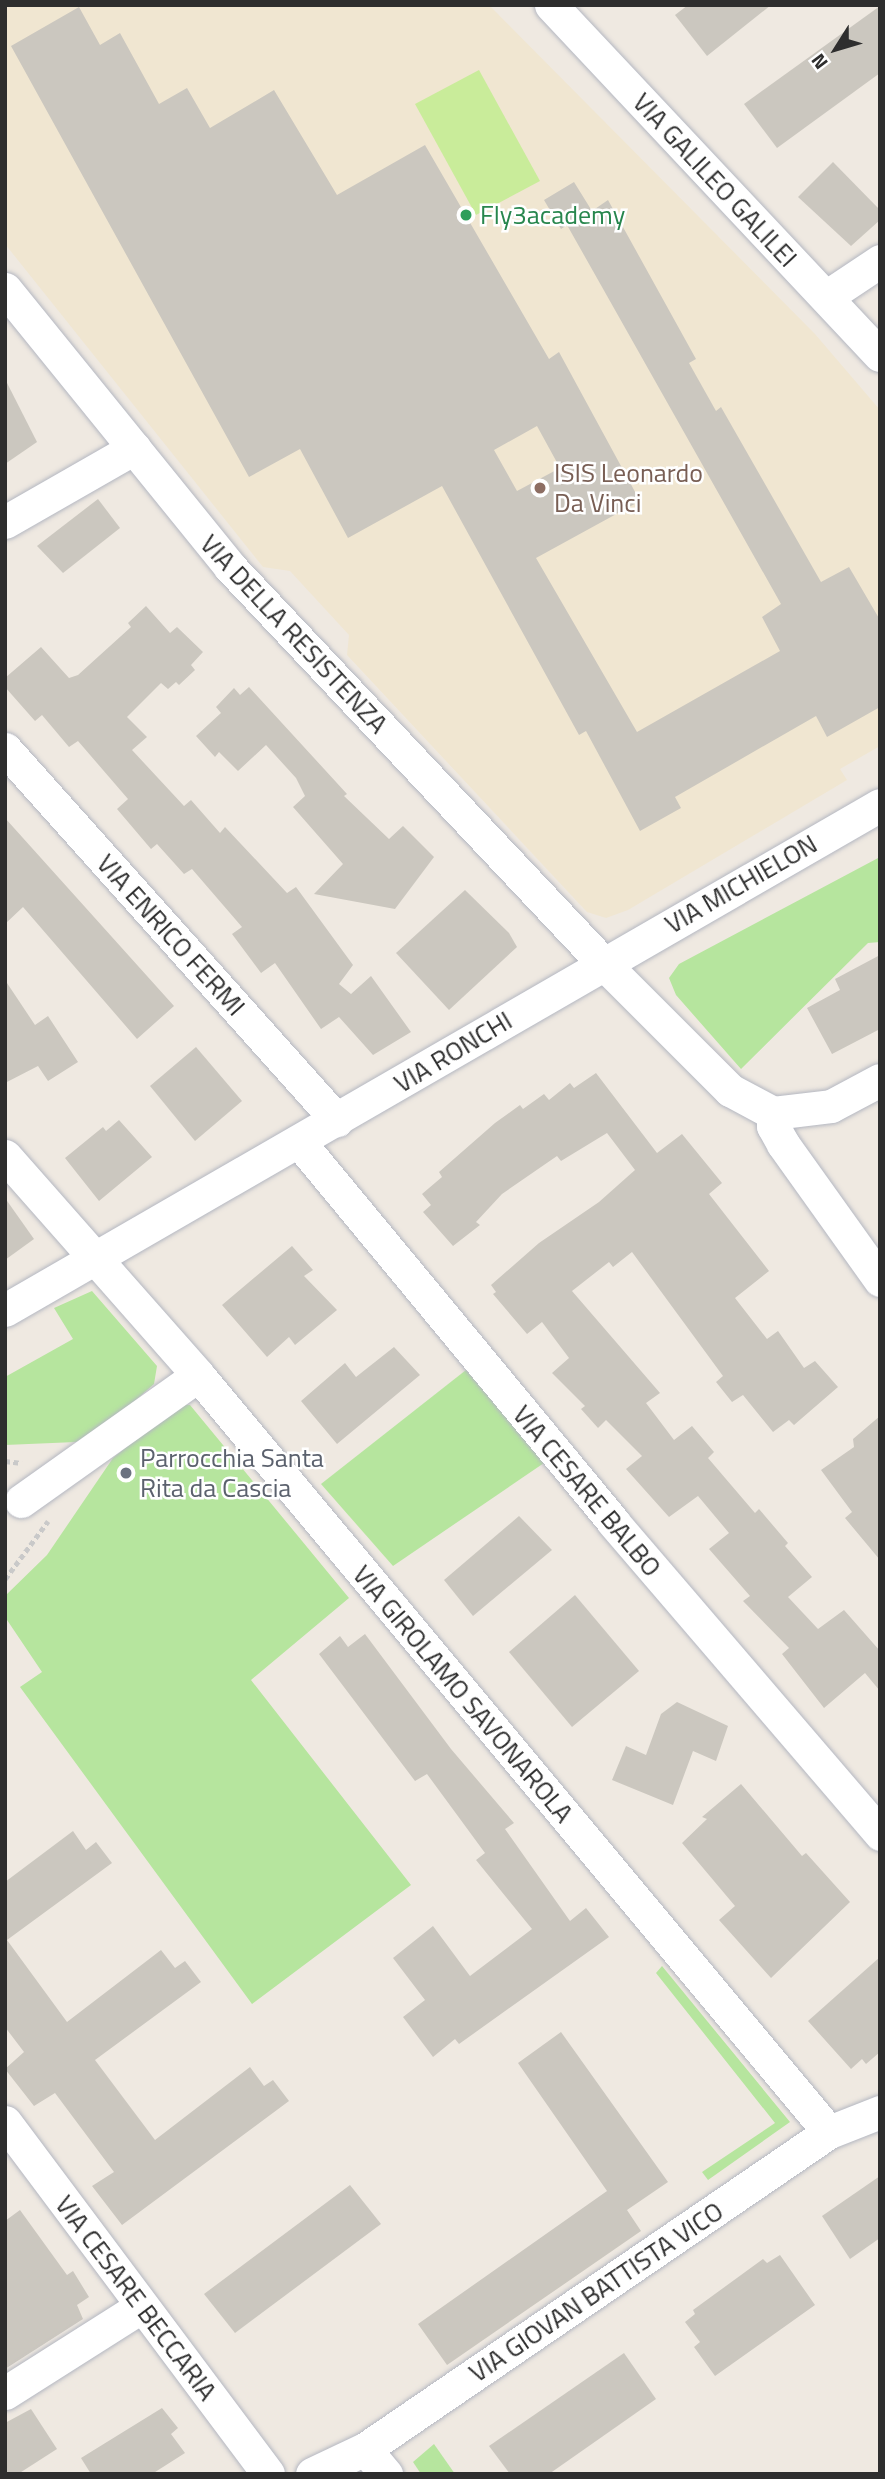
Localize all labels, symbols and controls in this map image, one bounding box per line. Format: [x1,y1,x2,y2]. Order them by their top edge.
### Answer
north arrow [801,14,871,84]
text: N [803,48,834,76]
street label: VIA GALILEO GALILEI [626,87,804,273]
place label: Fly3academy [480,199,625,231]
marker: Fly3academy [458,207,474,223]
place label: ISIS Leonardo Da Vinci [554,457,703,518]
marker: ISIS Leonardo Da Vinci [532,480,548,496]
street label: VIA DELLA RESISTENZA [194,528,394,740]
street label: VIA MICHIELON [660,828,822,940]
street label: VIA ENRICO FERMI [90,848,252,1022]
street label: VIA RONCHI [389,1005,517,1099]
street label: VIA CESARE BALBO [506,1399,668,1583]
place label: Parrocchia Santa Rita da Cascia [140,1442,324,1504]
marker: Parrocchia Santa Rita da Cascia [118,1465,134,1481]
street label: VIA GIROLAMO SAVONAROLA [346,1559,580,1829]
street label: VIA CESARE BECCARIA [49,2189,223,2407]
street label: VIA GIOVAN BATTISTA VICO [463,2195,729,2389]

